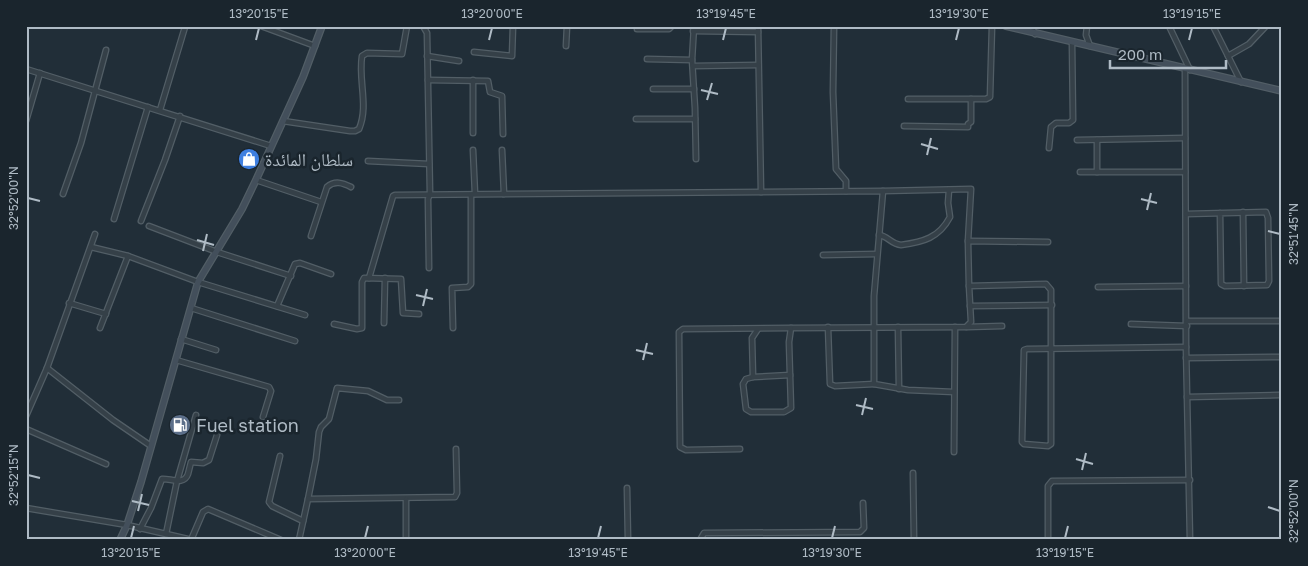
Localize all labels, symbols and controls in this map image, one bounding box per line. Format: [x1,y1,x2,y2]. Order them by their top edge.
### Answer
text: 13°20'15"E [229,6,289,21]
text: 13°20'00"E [461,6,523,21]
text: 13°19'45"E [696,6,756,21]
text: 13°19'30"E [929,6,989,21]
text: 13°19'15"E [1163,6,1221,21]
scale bar [1110,38,1227,70]
text: 200 m [1118,45,1162,63]
shop icon: سلطان المائدة [237,147,261,171]
place label: سلطان المائدة [265,148,353,171]
text: 32°52'00"N [6,166,21,230]
text: 32°51'45"N [1286,203,1301,265]
fuel station icon: Fuel station [168,413,192,437]
place label: Fuel station [196,414,299,436]
text: 32°52'15"N [6,444,21,506]
text: 32°52'00"N [1286,479,1301,543]
text: 13°20'15"E [101,545,161,560]
text: 13°20'00"E [334,545,396,560]
text: 13°19'45"E [568,545,628,560]
text: 13°19'30"E [802,545,862,560]
text: 13°19'15"E [1036,545,1094,560]

